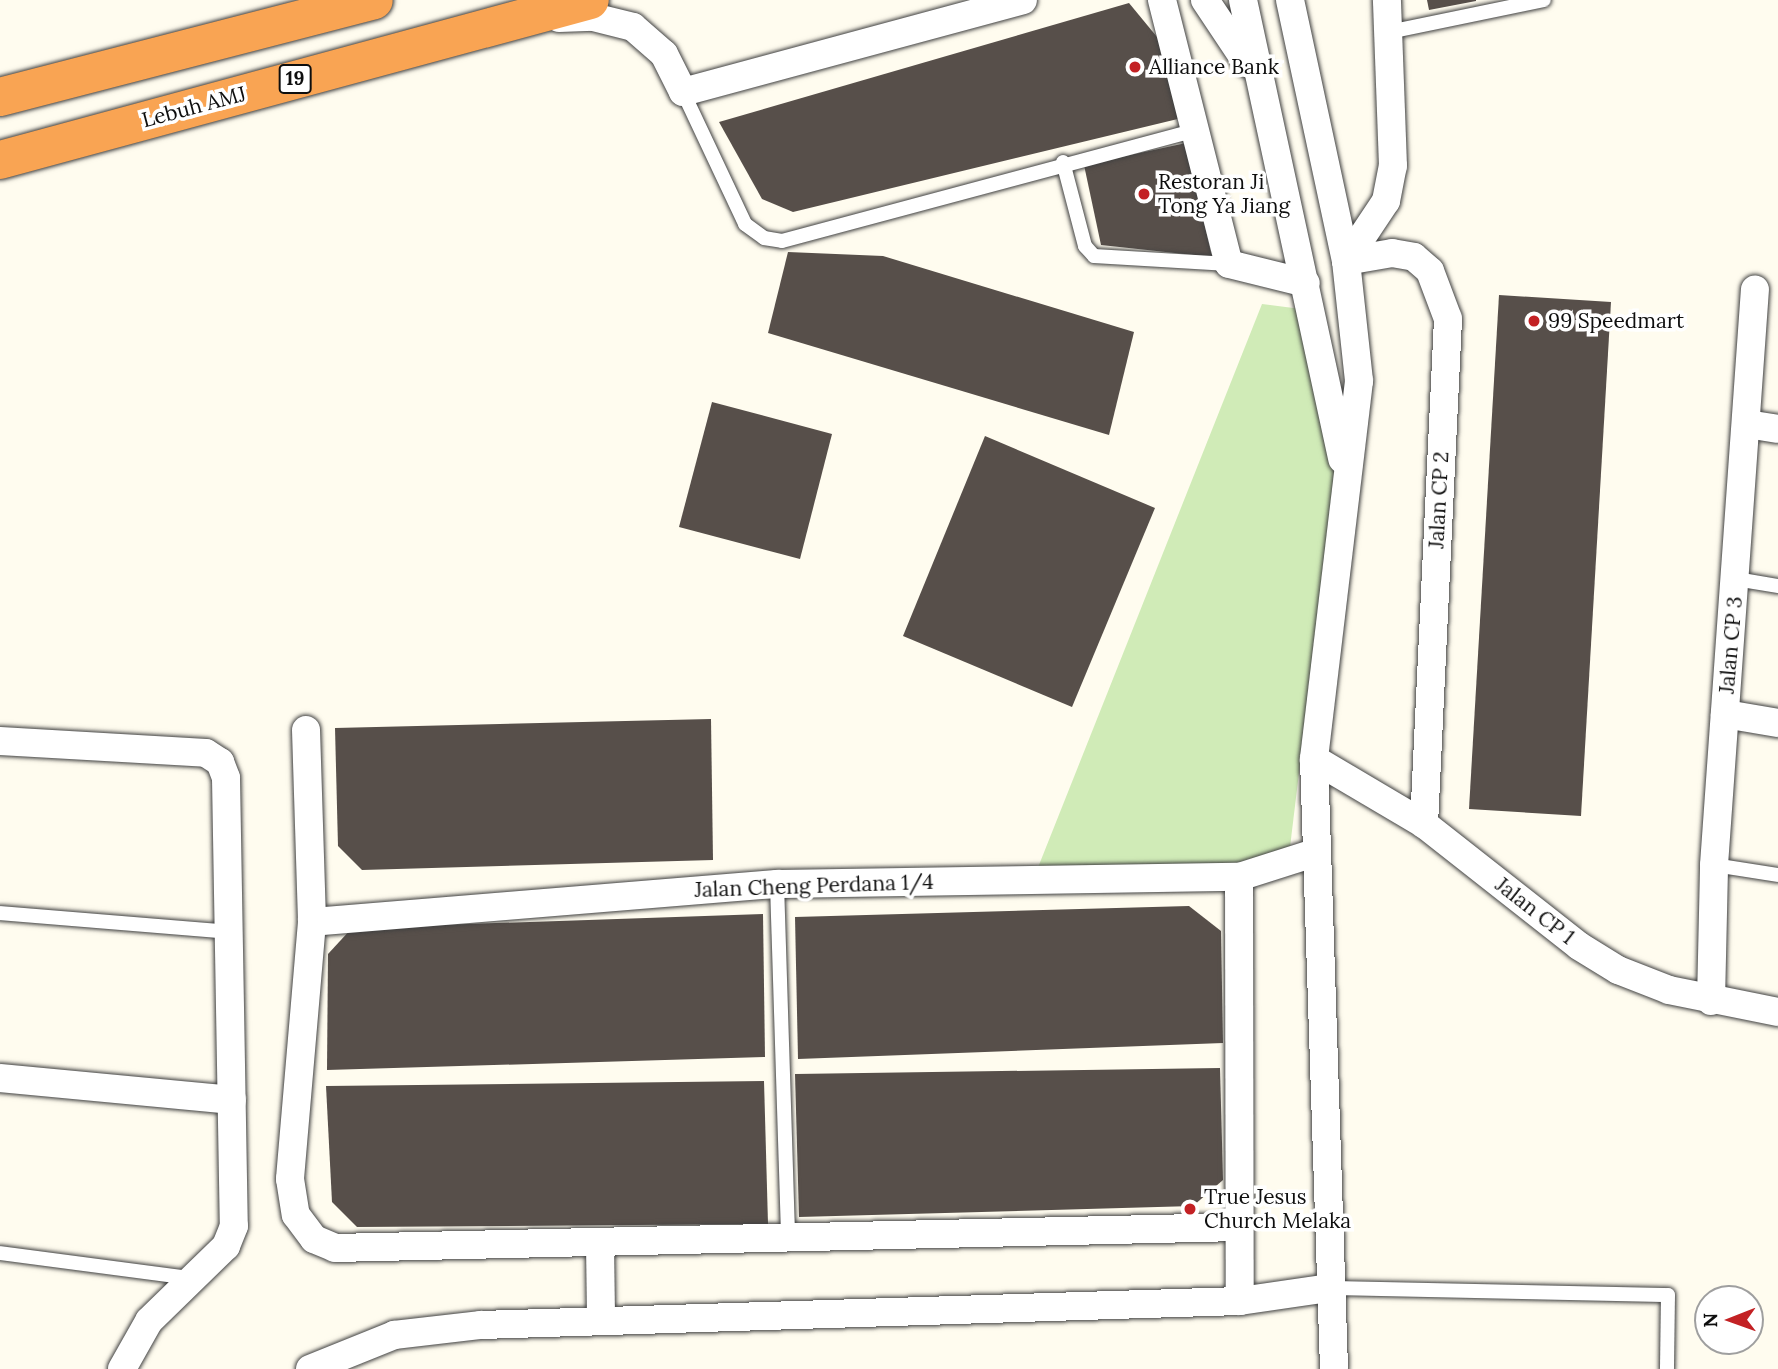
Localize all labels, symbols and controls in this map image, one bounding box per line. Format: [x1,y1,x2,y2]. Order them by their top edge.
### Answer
place label: Alliance Bank [1149,54,1279,80]
marker: Alliance Bank [1127,59,1143,75]
road number: 19 [278,64,312,94]
street label: Lebuh AMJ [139,81,249,133]
place label: Restoran Ji Tong Ya Jiang [1158,169,1290,219]
marker: Restoran Ji Tong Ya Jiang [1136,186,1152,202]
place label: 99 Speedmart [1548,308,1684,334]
marker: 99 Speedmart [1526,313,1542,329]
street label: Jalan CP 2 [1424,451,1454,549]
street label: Jalan CP 3 [1714,595,1748,695]
street label: Jalan Cheng Perdana 1/4 [694,869,934,903]
street label: Jalan CP 1 [1490,872,1580,950]
place label: True Jesus Church Melaka [1204,1184,1351,1234]
marker: True Jesus Church Melaka [1182,1201,1198,1217]
north arrow [1694,1285,1764,1355]
text: N [1698,1313,1722,1328]

